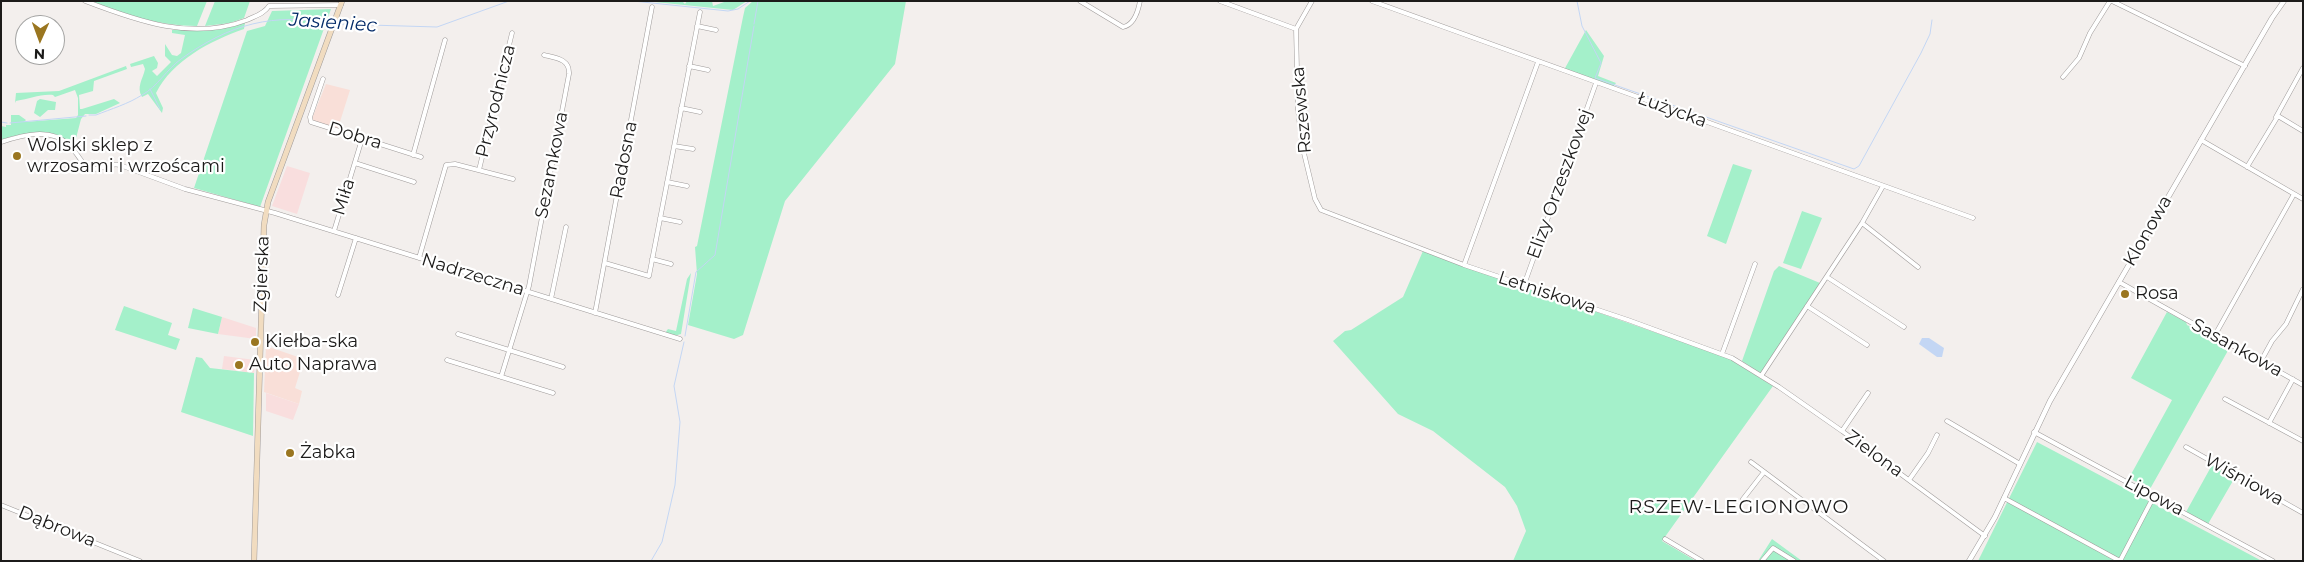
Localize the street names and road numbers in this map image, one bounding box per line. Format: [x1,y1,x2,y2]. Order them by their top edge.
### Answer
street label: Przyrodnicza [472,42,520,160]
street label: Rszewska [1287,66,1317,154]
street label: Łużycka [1634,88,1710,132]
street label: Elizy Orzeszkowej [1523,106,1597,262]
street label: Sezamkowa [531,110,573,220]
street label: Dobra [325,118,385,154]
street label: Radosna [606,119,642,201]
street label: Miła [328,176,360,218]
street label: Klonowa [2119,192,2177,270]
street label: Zgierska [250,235,274,313]
street label: Nadrzeczna [419,249,527,301]
street label: Letniskowa [1495,267,1599,319]
street label: Sasankowa [2188,314,2286,382]
street label: Zielona [1841,426,1907,482]
street label: Wiśniowa [2201,449,2287,511]
street label: Lipowa [2120,471,2188,521]
street label: Dąbrowa [15,502,99,552]

